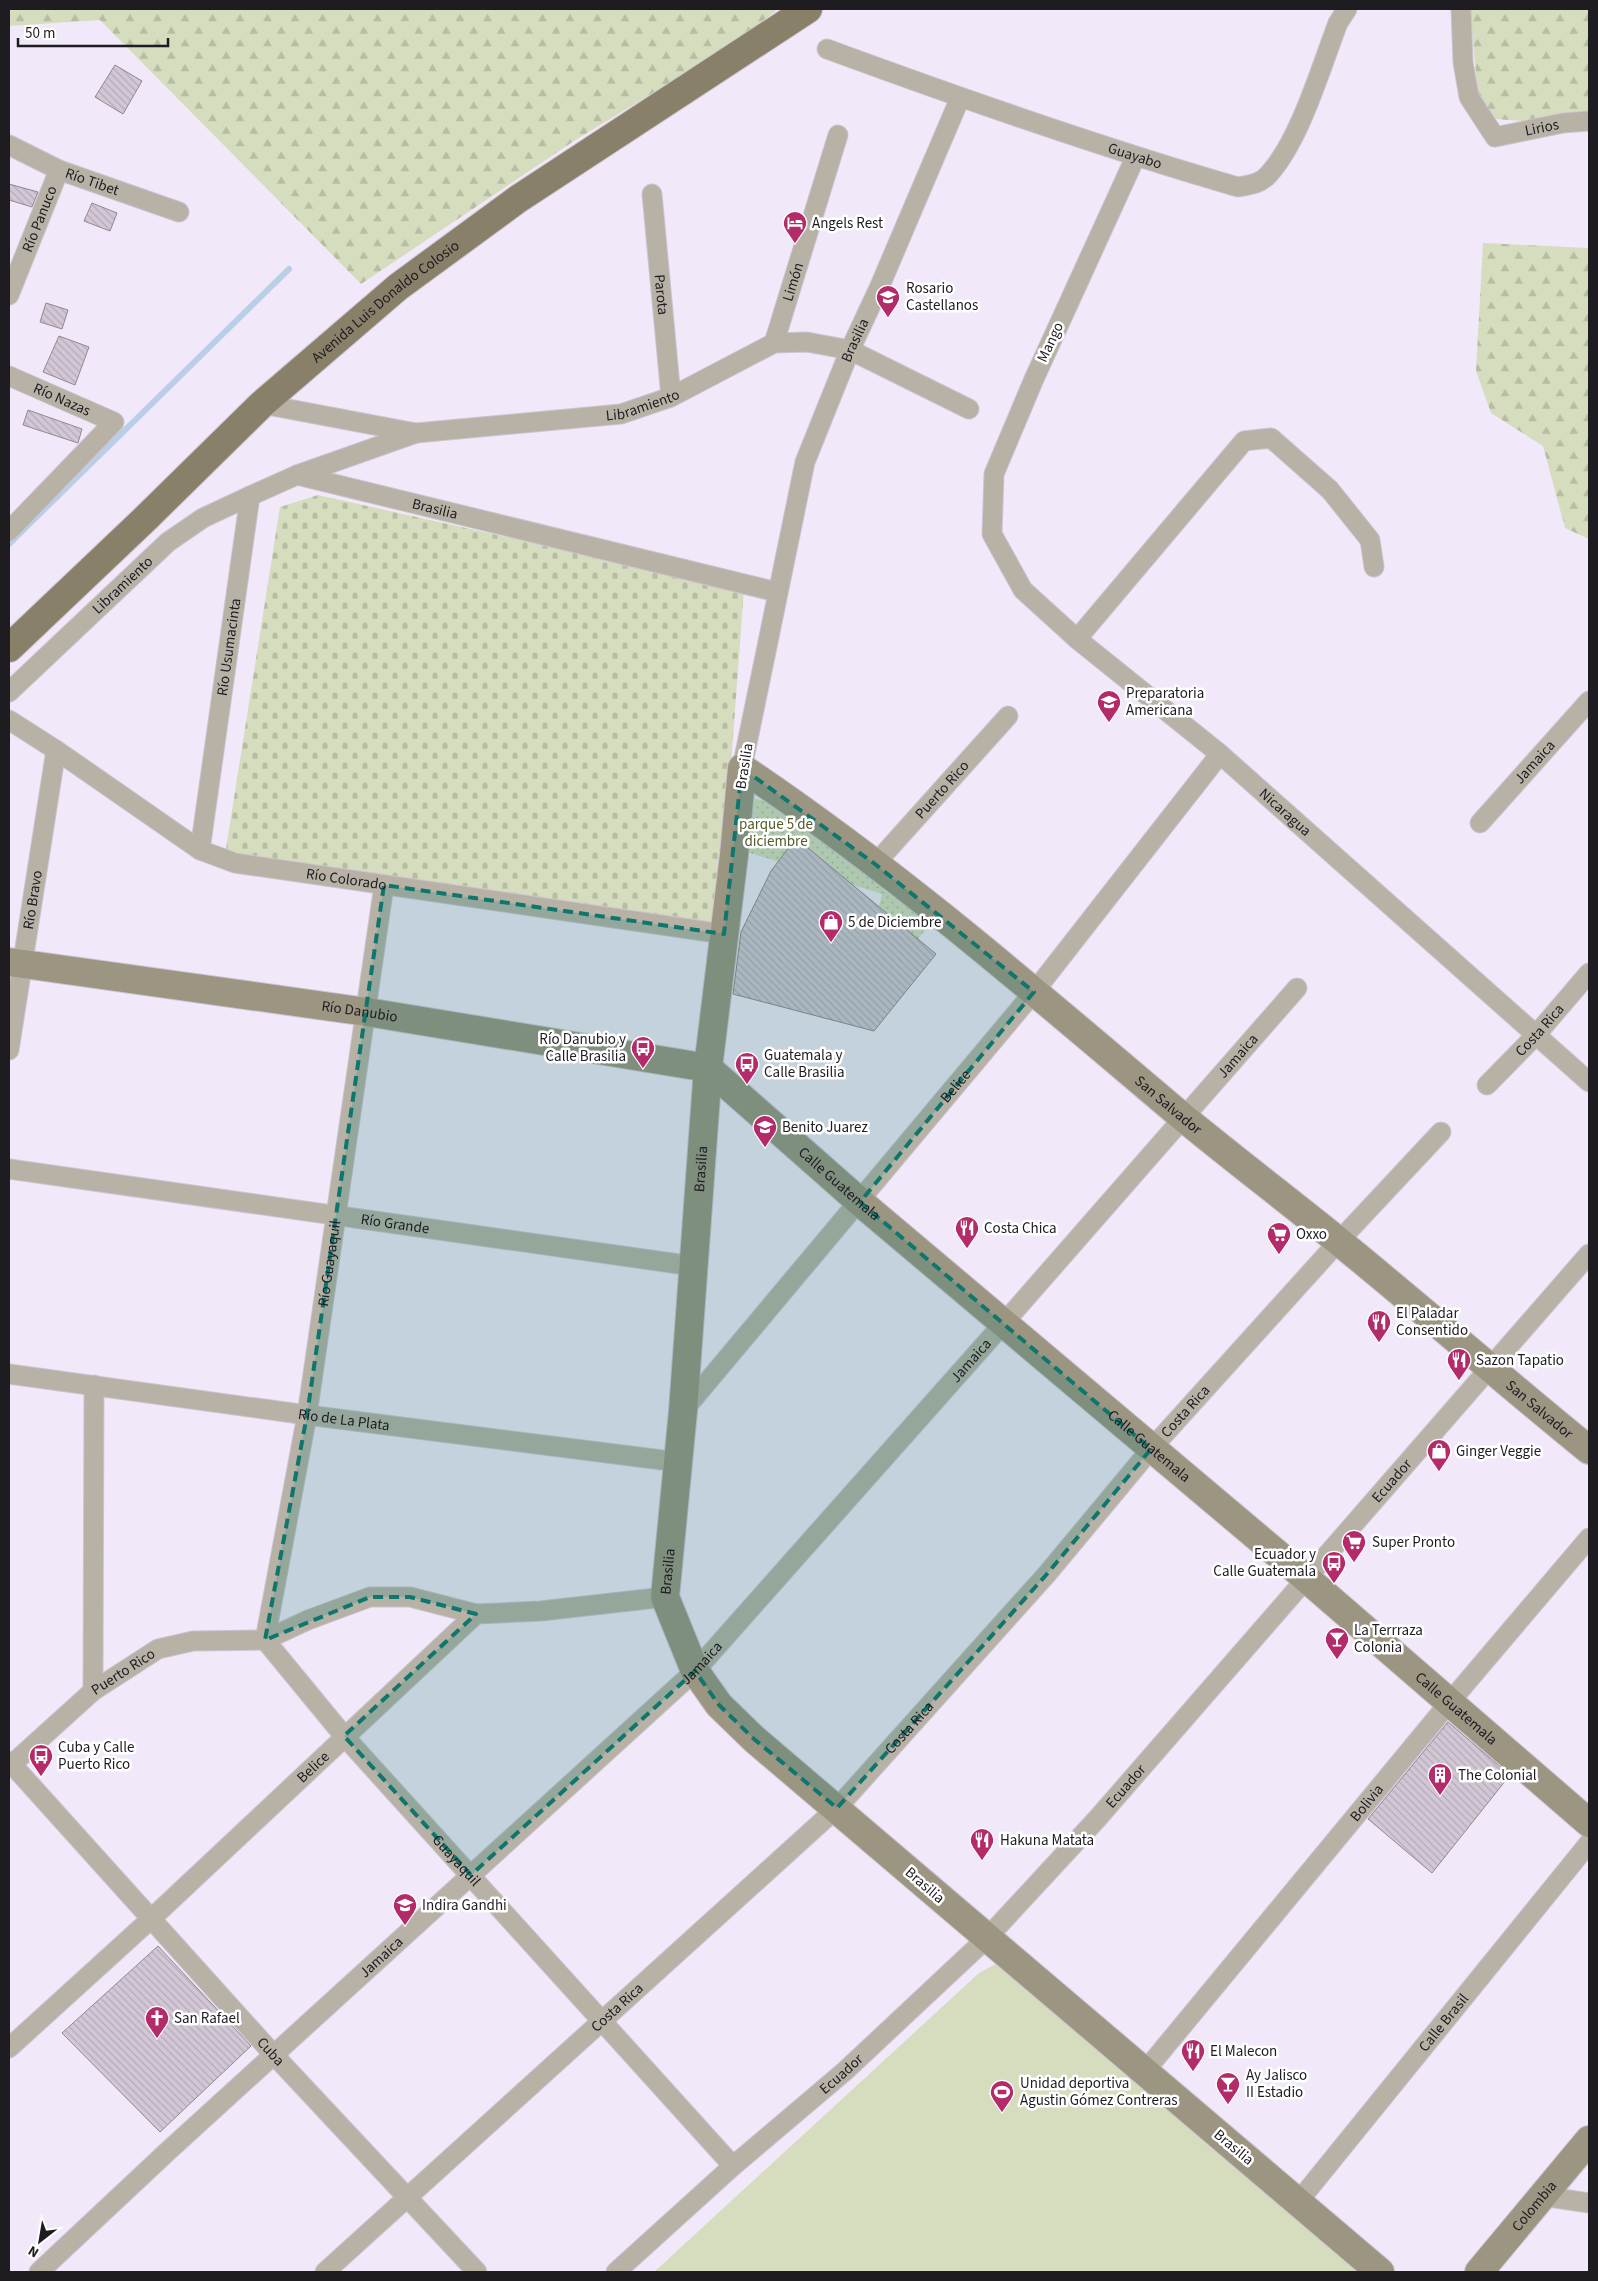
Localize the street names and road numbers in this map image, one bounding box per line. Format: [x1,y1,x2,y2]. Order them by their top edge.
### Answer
street label: Lirios [1523,114,1561,142]
street label: Guayabo [1105,138,1165,175]
street label: Río Tibet [62,163,122,201]
street label: Río Panuco [17,183,63,255]
street label: Avenida Luis Donaldo Colosio [307,235,464,368]
street label: Limón [777,260,809,304]
street label: Parota [649,273,673,316]
street label: Brasilia [836,315,874,366]
street label: Mango [1032,319,1069,366]
street label: Río Nazas [30,378,94,422]
street label: Libramiento [605,384,684,426]
street label: Brasilia [410,493,460,525]
street label: Libramiento [88,551,158,619]
street label: Río Usumacinta [212,597,246,697]
street label: Jamaica [1510,736,1560,789]
street label: Brasilia [731,742,758,791]
street label: Puerto Rico [910,756,974,824]
street label: Nicaragua [1254,784,1316,841]
street label: Río Colorado [305,863,388,896]
street label: Río Bravo [18,869,48,931]
street label: Río Danubio [320,996,399,1028]
street label: Costa Rica [1510,999,1569,1061]
street label: Jamaica [1213,1029,1263,1083]
street label: Belice [935,1065,976,1108]
street label: San Salvador [1130,1071,1207,1140]
street label: Calle Guatemala [793,1142,885,1226]
street label: Brasilia [689,1145,713,1193]
street label: Río Grande [359,1209,431,1240]
street label: Río Guayaquil [313,1219,346,1308]
street label: Jamaica [946,1334,996,1387]
street label: San Salvador [1501,1375,1578,1445]
street label: Costa Rica [1156,1381,1215,1442]
street label: Río de La Plata [297,1404,391,1436]
street label: Calle Guatemala [1103,1405,1195,1487]
street label: Ecuador [1367,1454,1418,1507]
street label: Brasilia [655,1548,681,1596]
street label: Jamaica [676,1637,728,1690]
street label: Puerto Rico [87,1644,159,1700]
street label: Calle Guatemala [1410,1667,1502,1750]
street label: Costa Rica [880,1697,939,1759]
street label: Belice [292,1747,334,1788]
street label: Ecuador [1101,1759,1152,1813]
street label: Bolivia [1345,1780,1389,1826]
street label: Guayaquil [427,1830,485,1891]
street label: Brasilia [900,1862,949,1908]
street label: Jamaica [355,1932,408,1983]
street label: Costa Rica [586,1978,648,2037]
street label: Calle Brasil [1414,1989,1474,2056]
street label: Cuba [252,2033,289,2071]
street label: Ecuador [815,2049,869,2099]
street label: Brasilia [1209,2124,1258,2170]
street label: Colombia [1507,2176,1562,2236]

